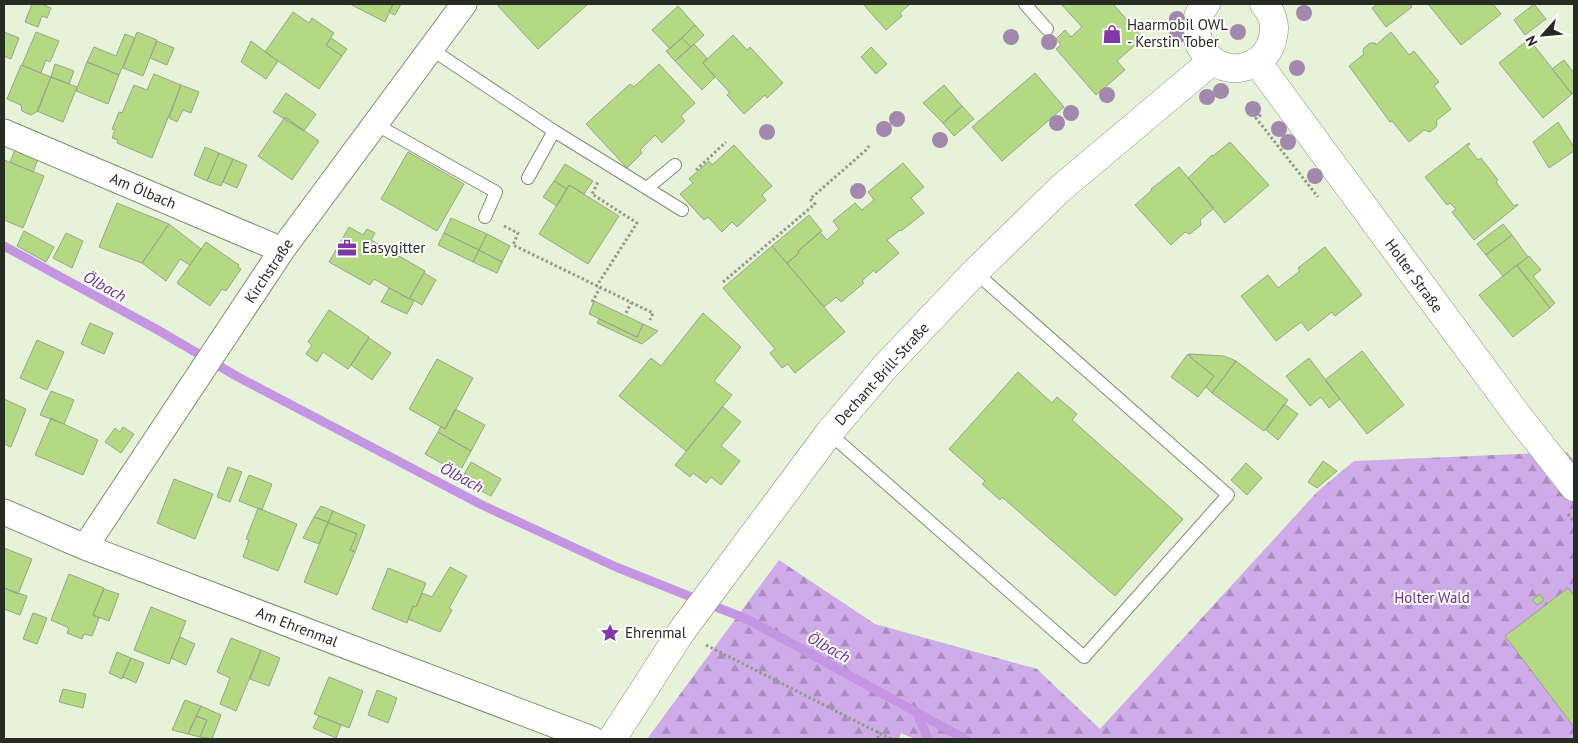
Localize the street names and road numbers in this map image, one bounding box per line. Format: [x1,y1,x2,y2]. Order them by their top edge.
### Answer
street label: Am Ölbach [107,168,179,213]
street label: Kirchstraße [240,235,297,307]
street label: Holter Straße [1381,235,1447,316]
street label: Dechant-Brill-Straße [830,318,933,429]
street label: Am Ehrenmal [254,602,341,651]

